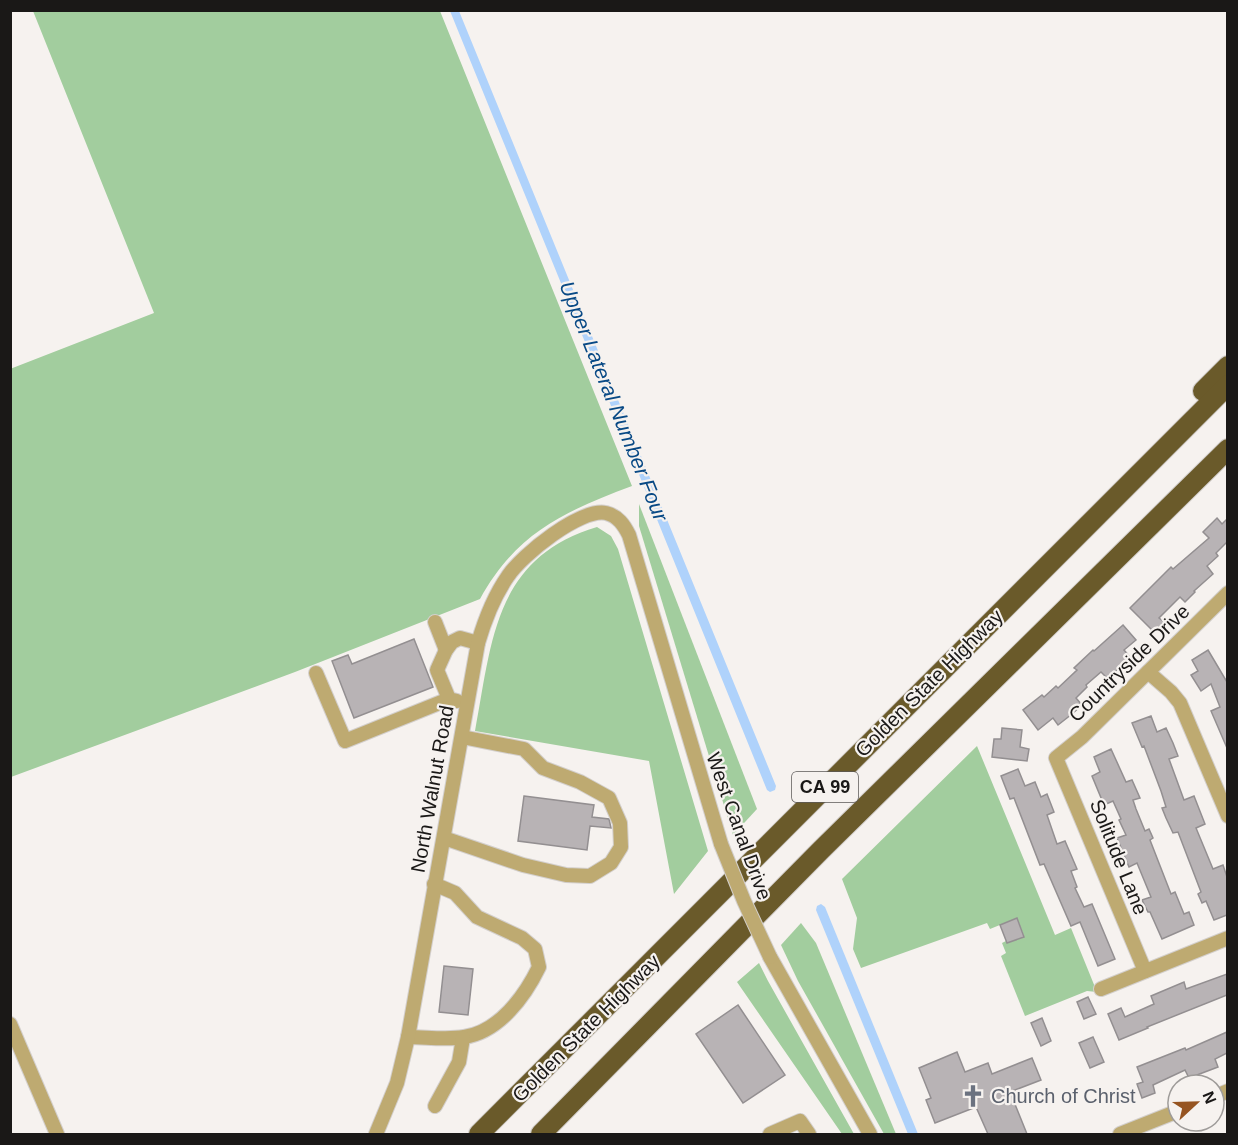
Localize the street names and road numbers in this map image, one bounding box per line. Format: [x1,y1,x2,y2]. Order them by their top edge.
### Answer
street label: Countryside Drive [1064,600,1194,726]
street label: Golden State Highway [851,605,1007,761]
street label: North Walnut Road [406,704,458,874]
street label: West Canal Drive [702,749,776,903]
road number: CA 99 [792,772,858,802]
street label: Solitude Lane [1086,796,1152,918]
street label: Golden State Highway [508,950,664,1106]

